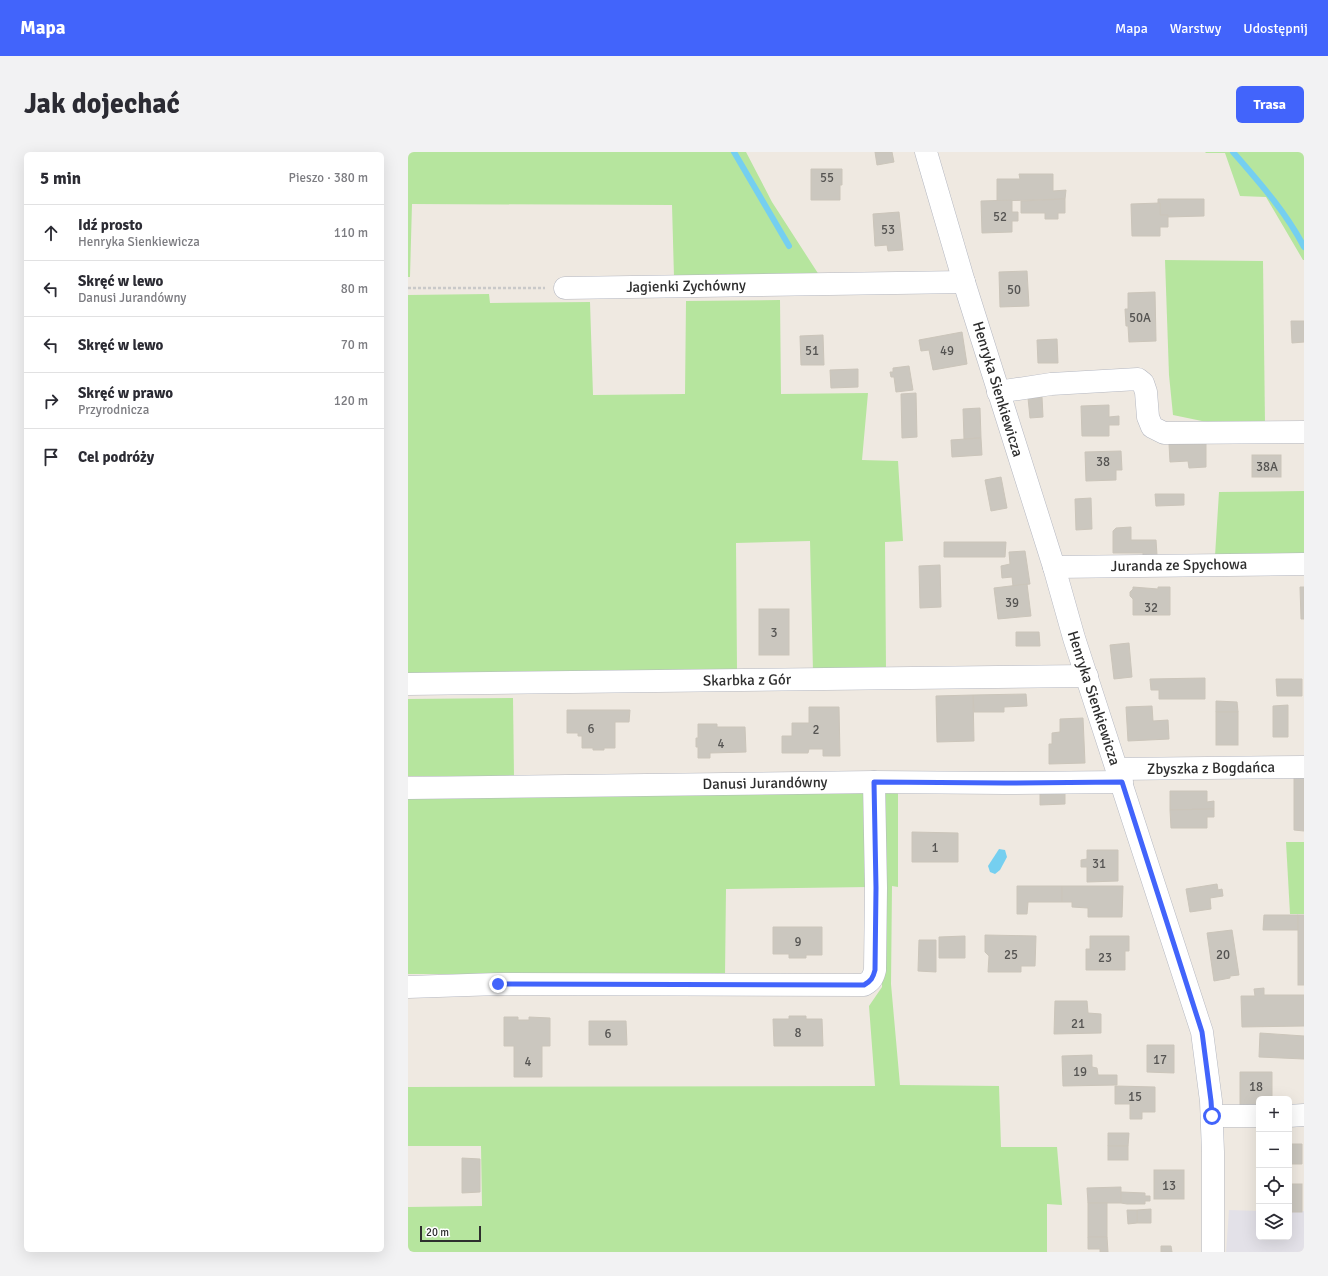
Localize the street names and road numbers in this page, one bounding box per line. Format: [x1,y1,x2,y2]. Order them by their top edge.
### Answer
street label: Jagienki Zychówny [626,276,746,296]
street label: Henryka Sienkiewicza [969,319,1027,459]
street label: Juranda ze Spychowa [1111,555,1247,575]
street label: Henryka Sienkiewicza [1064,628,1124,768]
street label: Skarbka z Gór [703,670,792,690]
street label: Zbyszka z Bogdańca [1147,758,1275,778]
street label: Danusi Jurandówny [702,773,828,793]

